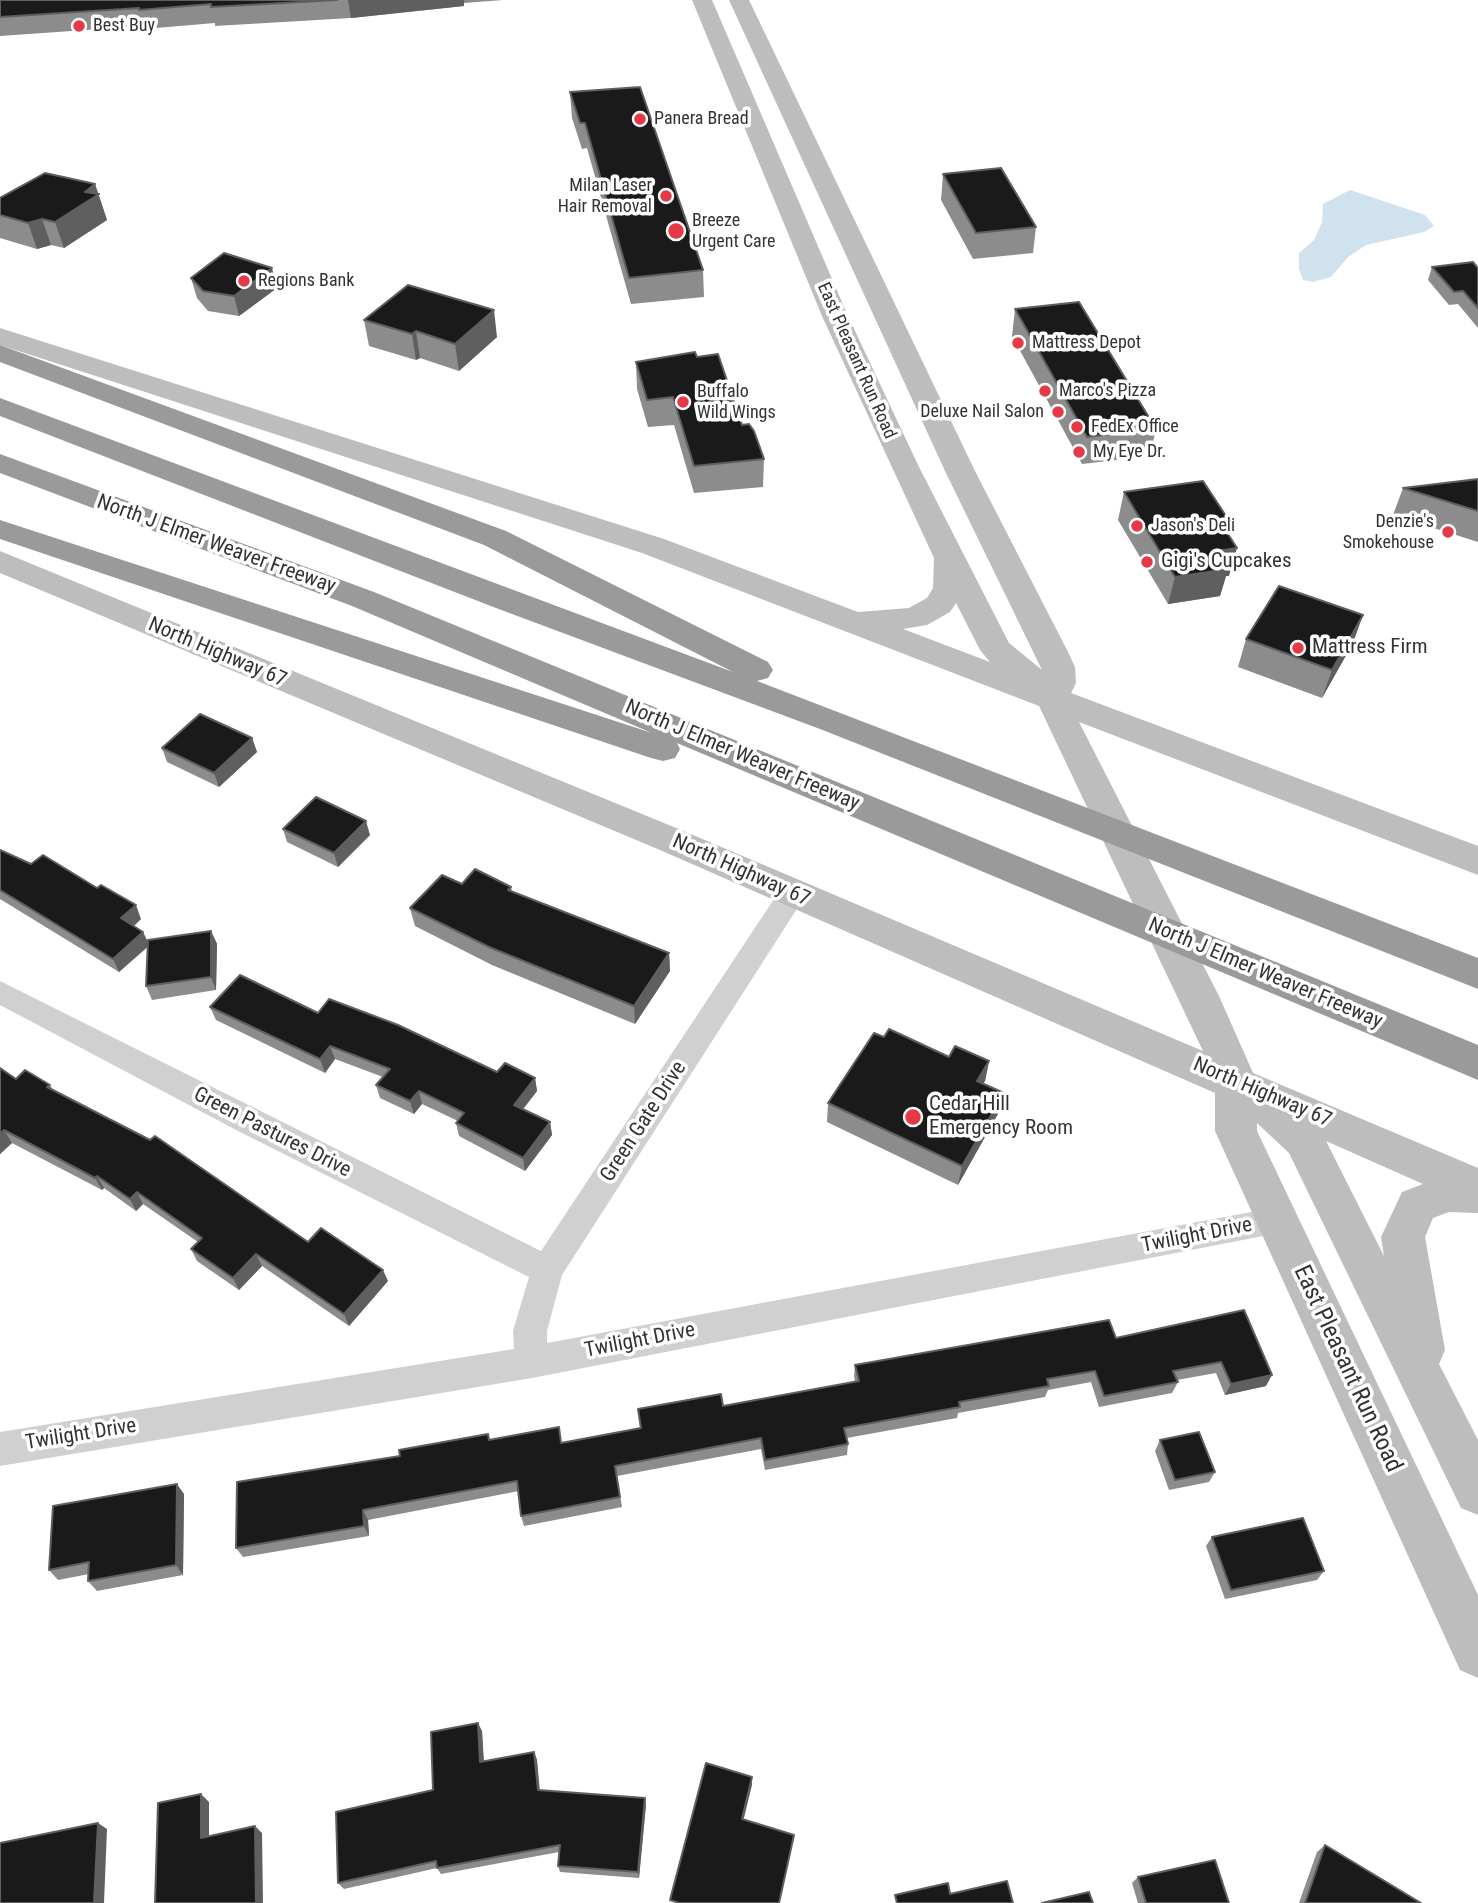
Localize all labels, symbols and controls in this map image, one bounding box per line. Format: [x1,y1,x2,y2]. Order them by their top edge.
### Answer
place label: Best Buy [93,15,155,37]
marker: Best Buy [71,18,87,34]
place label: Panera Bread [654,108,749,130]
marker: Panera Bread [632,111,648,127]
place label: Milan Laser Hair Removal [558,175,652,218]
marker: Milan Laser Hair Removal [658,188,674,204]
place label: Breeze Urgent Care [692,210,775,252]
marker: Breeze Urgent Care [666,221,686,241]
place label: Regions Bank [258,270,354,292]
marker: Regions Bank [236,273,252,289]
street label: East Pleasant Run Road [812,280,900,442]
place label: Mattress Depot [1032,332,1141,354]
marker: Mattress Depot [1010,335,1026,351]
place label: Marco's Pizza [1059,380,1156,402]
place label: Buffalo Wild Wings [697,381,776,424]
marker: Marco's Pizza [1037,383,1053,399]
marker: Buffalo Wild Wings [675,394,691,410]
place label: Deluxe Nail Salon [920,401,1044,423]
marker: Deluxe Nail Salon [1050,404,1066,420]
place label: FedEx Office [1091,416,1179,438]
marker: FedEx Office [1069,419,1085,435]
place label: My Eye Dr. [1093,441,1166,463]
marker: My Eye Dr. [1071,444,1087,460]
street label: North J Elmer Weaver Freeway [93,490,339,600]
place label: Denzie's Smokehouse [1343,511,1434,554]
place label: Jason's Deli [1151,515,1235,537]
marker: Jason's Deli [1129,518,1145,534]
marker: Denzie's Smokehouse [1440,524,1456,540]
place label: Gigi's Cupcakes [1161,549,1292,575]
marker: Gigi's Cupcakes [1139,554,1155,570]
street label: North Highway 67 [144,613,290,693]
place label: Mattress Firm [1312,635,1428,661]
marker: Mattress Firm [1290,640,1306,656]
street label: North J Elmer Weaver Freeway [621,695,863,817]
street label: North Highway 67 [668,829,814,913]
street label: North J Elmer Weaver Freeway [1144,913,1386,1035]
street label: North Highway 67 [1189,1053,1335,1133]
street label: Green Gate Drive [596,1057,692,1187]
street label: Green Pastures Drive [189,1082,355,1184]
place label: Cedar Hill Emergency Room [929,1092,1073,1142]
marker: Cedar Hill Emergency Room [903,1107,923,1127]
street label: Twilight Drive [1140,1213,1254,1259]
street label: East Pleasant Run Road [1286,1261,1408,1477]
street label: Twilight Drive [583,1318,697,1364]
street label: Twilight Drive [24,1414,138,1456]

